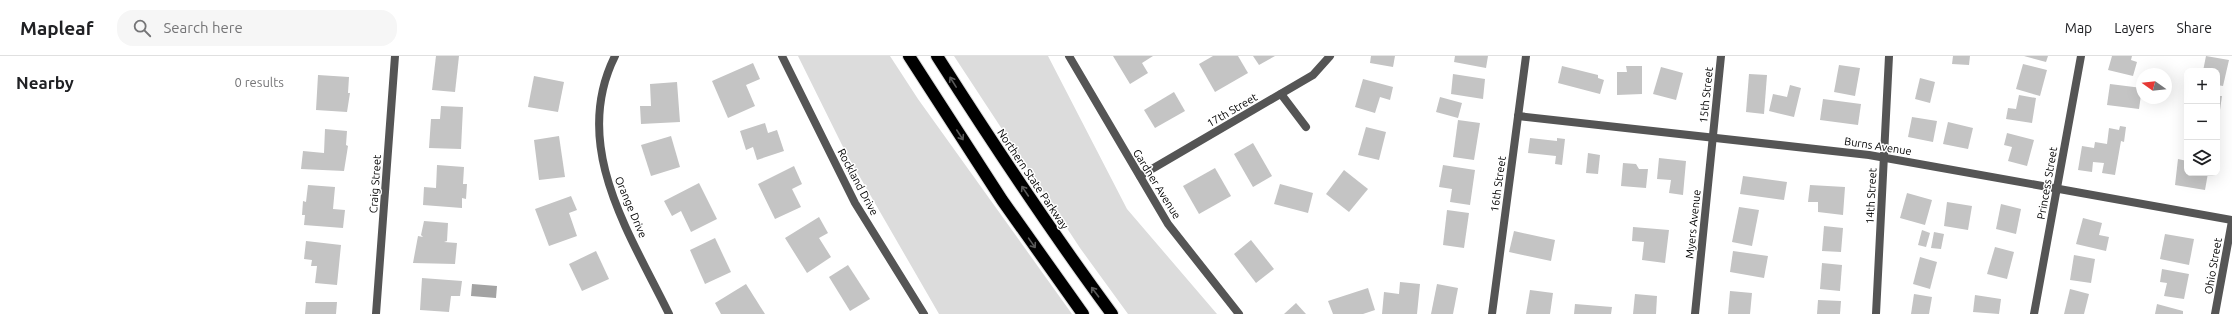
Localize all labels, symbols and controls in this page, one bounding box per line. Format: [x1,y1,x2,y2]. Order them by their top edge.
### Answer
search box [117,10,397,46]
text: Mapleaf [20,17,93,39]
icon: search [131,17,153,39]
text: Search here [163,19,243,36]
text: Map [2065,20,2092,36]
text: Layers [2114,20,2154,36]
text: Share [2176,20,2212,36]
street label: 15th Street [1697,66,1715,124]
north arrow [2136,68,2172,104]
map controls [2184,68,2220,176]
button: + [2184,68,2220,104]
text: Nearby [16,73,74,92]
text: 0 results [234,75,284,89]
one-way arrow [949,76,957,88]
street label: 17th Street [1205,90,1260,129]
button: − [2184,104,2220,140]
street label: Northern State Parkway [995,127,1071,232]
one-way arrow [956,129,964,140]
street label: Burns Avenue [1843,135,1913,157]
button: layers [2184,140,2220,176]
street label: Princess Street [2035,145,2059,220]
street label: Rockland Drive [835,147,881,217]
street label: Gardner Avenue [1131,147,1183,221]
street label: Craig Street [367,154,383,214]
street label: 16th Street [1488,155,1508,213]
street label: 14th Street [1864,167,1878,224]
street label: Orange Drive [613,174,649,240]
one-way arrow [1021,186,1029,197]
street label: Myers Avenue [1683,189,1703,259]
street label: Ohio Street [2202,236,2224,295]
one-way arrow [1028,238,1036,249]
one-way arrow [1091,286,1099,297]

